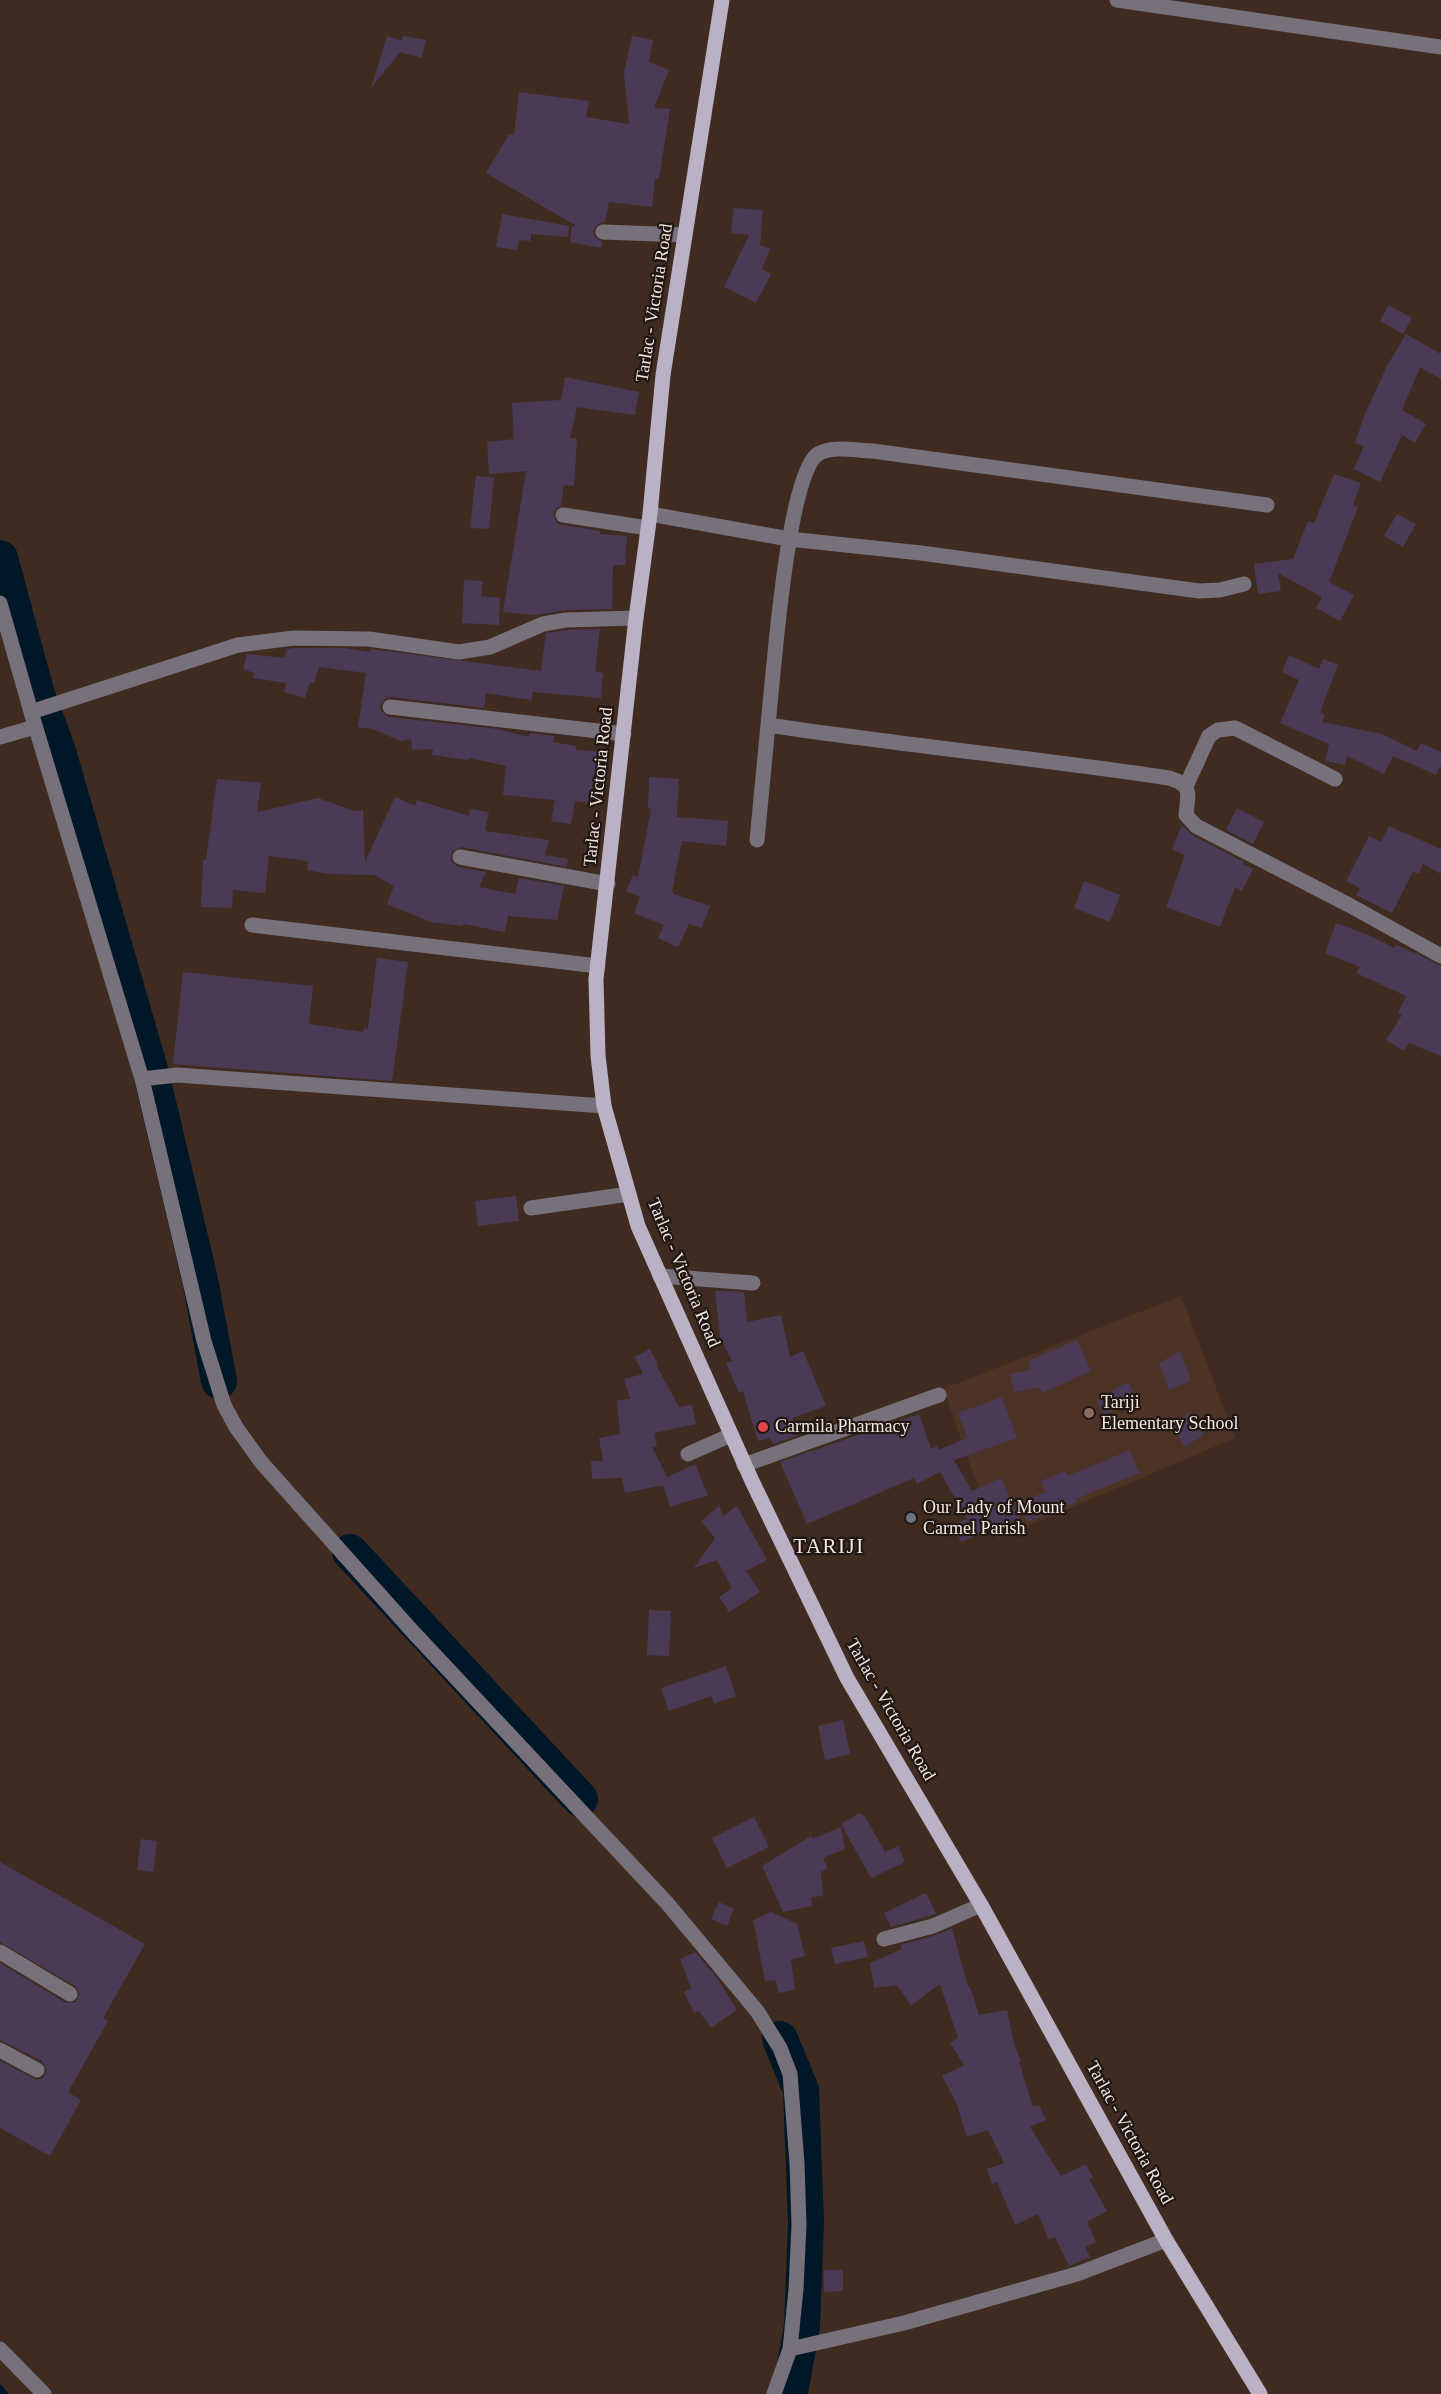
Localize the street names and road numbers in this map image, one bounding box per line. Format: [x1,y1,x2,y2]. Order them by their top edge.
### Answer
street label: Tarlac - Victoria Road [632,222,678,384]
street label: Tarlac - Victoria Road [580,706,618,868]
street label: Tarlac - Victoria Road [642,1195,724,1351]
street label: Tarlac - Victoria Road [841,1635,939,1785]
street label: Tarlac - Victoria Road [1081,2058,1177,2208]

